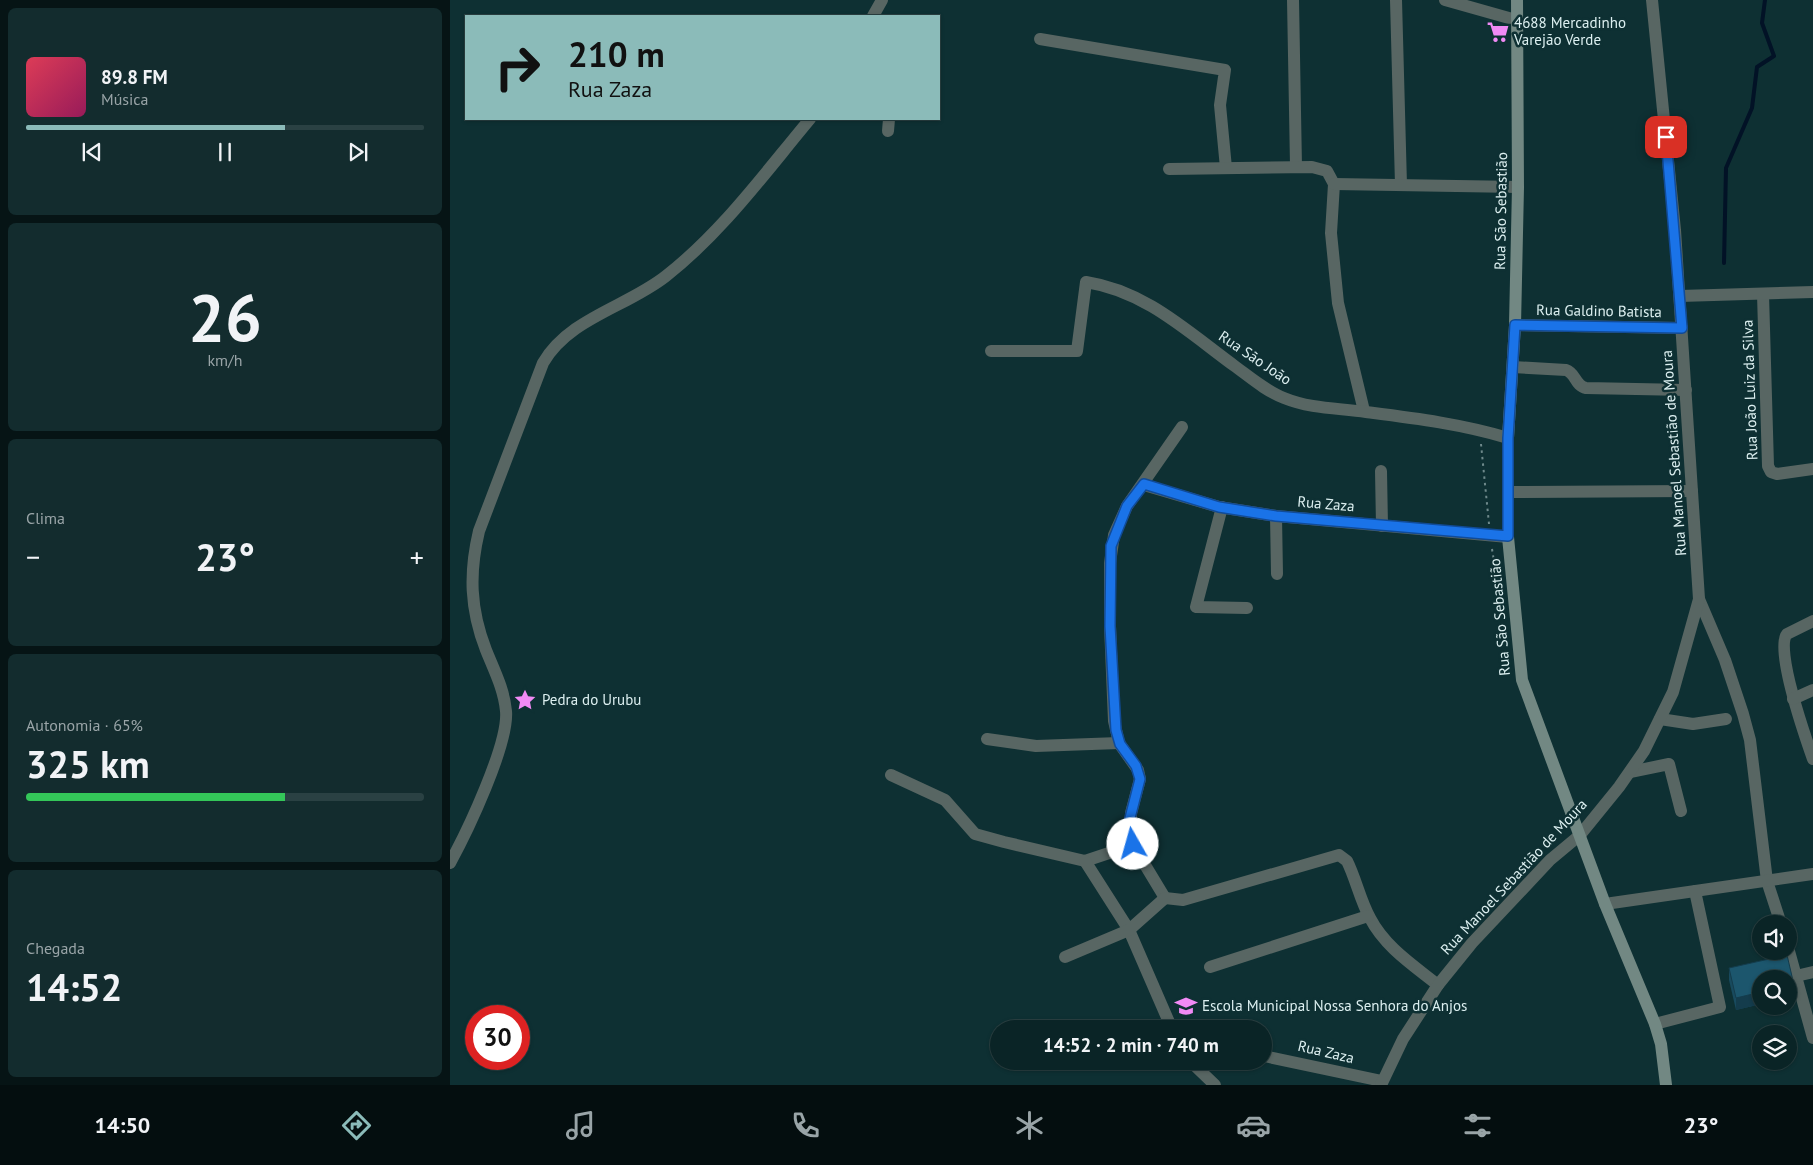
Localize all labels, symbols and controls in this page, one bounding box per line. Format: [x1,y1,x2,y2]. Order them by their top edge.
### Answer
place label: 4688 Mercadinho Varejão Verde [1513,13,1626,49]
supermarket icon: 4688 Mercadinho Varejão Verde [1485,19,1511,45]
text: 210 m [568,31,665,77]
icon: right [485,35,550,100]
text: 89.8 FM [101,65,168,89]
text: Rua Zaza [568,75,652,103]
text: Música [101,89,148,109]
pin [1645,116,1687,158]
icon: arrive [1652,123,1680,151]
icon: previous [78,138,106,166]
icon: pause [211,138,239,166]
icon: next [344,138,372,166]
street label: Rua São Sebastião [1490,152,1511,270]
text: 26 [188,275,262,359]
street label: Rua Galdino Batista [1536,300,1662,321]
street label: Rua João Luiz da Silva [1738,319,1761,461]
street label: Rua São João [1215,326,1295,389]
text: km/h [207,350,243,370]
street label: Rua Manoel Sebastião de Moura [1657,350,1690,557]
street label: Rua Zaza [1297,492,1355,515]
text: Clima [26,508,65,528]
text: 23° [195,532,255,581]
text: − [26,538,40,575]
text: + [410,538,424,575]
street label: Rua São Sebastião [1485,558,1514,677]
place icon: Pedra do Urubu [512,687,538,713]
place label: Pedra do Urubu [542,690,641,709]
text: Autonomia · 65% [26,715,143,735]
text: 325 km [26,739,150,788]
street label: Rua Manoel Sebastião de Moura [1436,795,1591,959]
position arrow [1106,817,1158,869]
map controls [1752,915,1797,1070]
button: sound [1752,915,1797,960]
text: Chegada [26,938,85,958]
text: 14:52 [26,962,122,1011]
button: search [1752,970,1797,1015]
school or university icon: Escola Municipal Nossa Senhora do Anjos [1173,993,1199,1019]
place label: Escola Municipal Nossa Senhora do Anjos [1202,996,1467,1015]
speed limit sign: 30 [465,1005,530,1070]
button: layers [1752,1025,1797,1070]
text: 14:52 · 2 min · 740 m [1043,1033,1219,1057]
street label: Rua Zaza [1296,1036,1356,1067]
icon: directions [339,1108,374,1143]
icon: music [563,1108,598,1143]
icon: phone [788,1108,823,1143]
icon: climate [1012,1108,1047,1143]
icon: car [1236,1108,1271,1143]
icon: filters [1460,1108,1495,1143]
text: 14:50 [95,1111,150,1139]
text: 23° [1684,1111,1718,1139]

